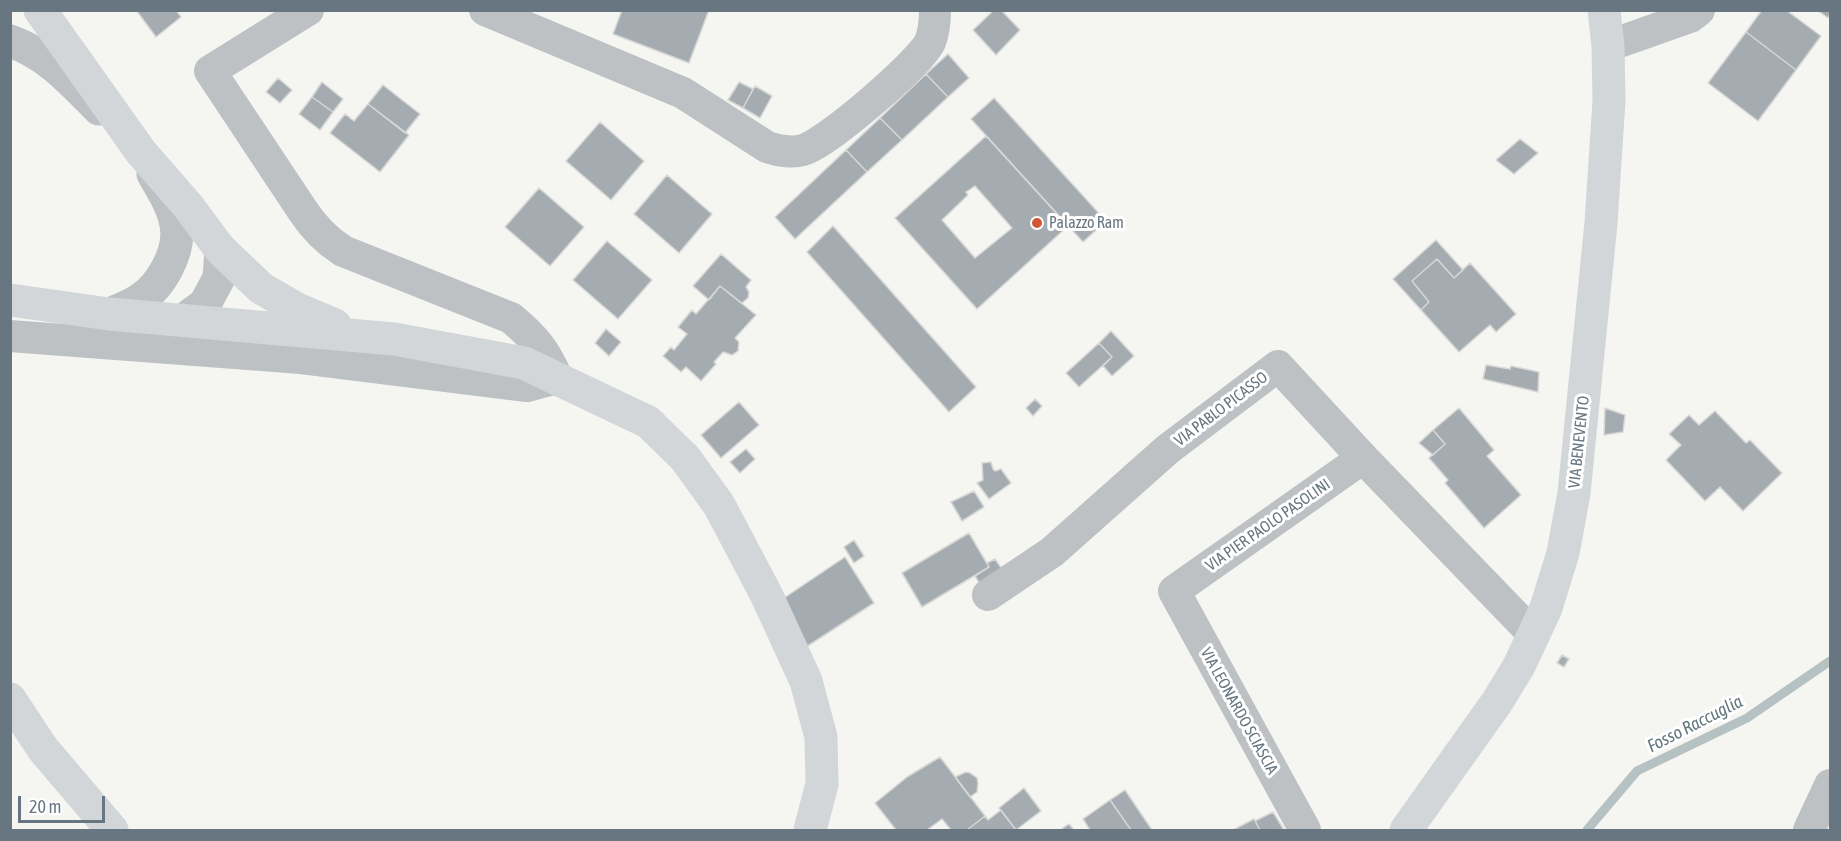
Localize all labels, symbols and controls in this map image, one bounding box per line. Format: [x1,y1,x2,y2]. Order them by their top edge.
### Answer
place label: Palazzo Ram [1049,213,1124,233]
marker: Palazzo Ram [1030,216,1044,230]
street label: VIA PABLO PICASSO [1171,368,1271,450]
street label: VIA BENEVENTO [1565,395,1593,489]
street label: VIA PIER PAOLO PASOLINI [1202,475,1334,575]
street label: VIA LEONARDO SCIASCIA [1196,644,1282,778]
water label: Fosso Raccuglia [1644,691,1746,757]
scale bar [21,784,108,822]
text: 20 m [29,796,61,817]

